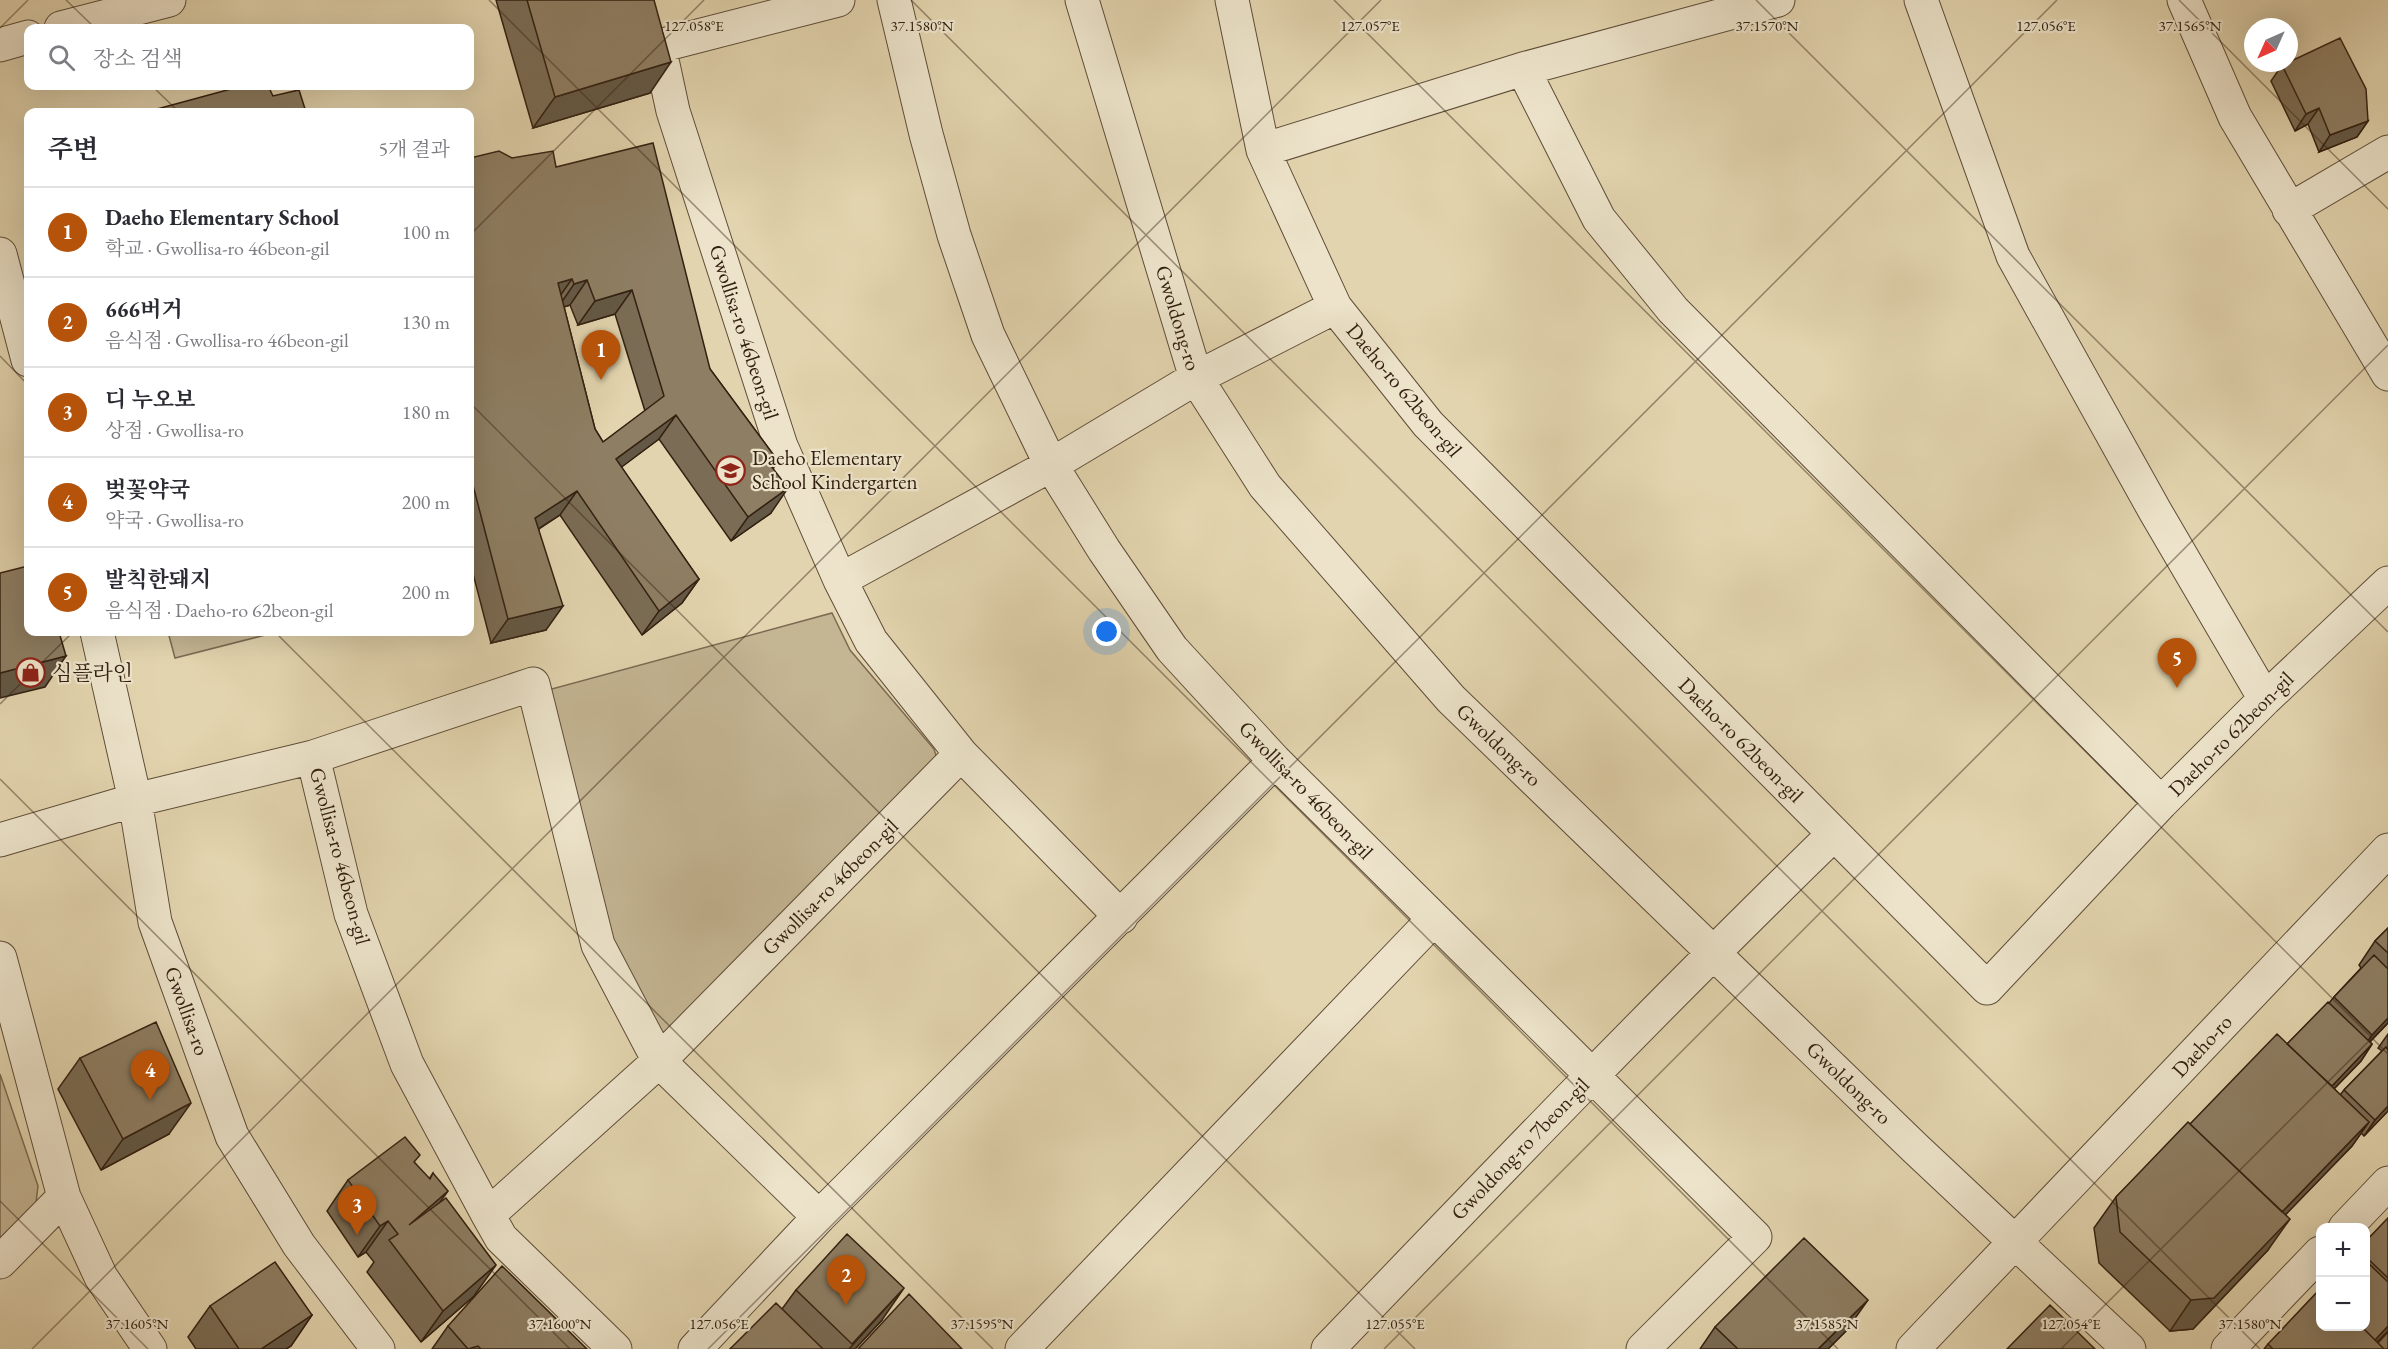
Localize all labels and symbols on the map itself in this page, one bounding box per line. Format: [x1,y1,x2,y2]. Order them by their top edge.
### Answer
text: 127.058°E [664,16,724,35]
text: 37.1580°N [891,16,954,35]
text: 127.057°E [1340,16,1400,35]
text: 37.1570°N [1736,16,1799,35]
text: 127.056°E [2016,16,2076,35]
text: 37.1565°N [2159,16,2222,35]
north arrow [2244,18,2298,72]
street label: Gwollisa-ro 46beon-gil [703,241,786,423]
street label: Gwoldong-ro [1150,262,1207,374]
street label: Daeho-ro 62beon-gil [1341,317,1468,462]
pin: 1 [582,330,620,380]
place label: Daeho Elementary School Kindergarten [752,444,918,495]
school or university icon: Daeho Elementary School Kindergarten [715,454,747,486]
your location [1092,617,1121,646]
pin: 5 [2158,638,2196,688]
shop icon: 심플라인 [15,657,47,689]
place label: 심플라인 [52,659,133,686]
street label: Daeho-ro 62beon-gil [2162,665,2299,802]
street label: Daeho-ro 62beon-gil [1673,671,1810,808]
street label: Gwoldong-ro [1451,697,1548,792]
street label: Gwollisa-ro 46beon-gil [1233,715,1379,865]
street label: Gwollisa-ro 46beon-gil [304,764,377,948]
street label: Gwollisa-ro 46beon-gil [756,813,904,961]
street label: Gwollisa-ro [159,963,216,1059]
street label: Daeho-ro [2166,1008,2238,1083]
street label: Gwoldong-ro [1801,1035,1898,1130]
pin: 4 [130,1050,170,1100]
street label: Gwoldong-ro 7beon-gil [1445,1072,1595,1226]
pin: 3 [338,1186,376,1235]
pin: 2 [826,1256,866,1305]
text: 37.1605°N [106,1314,169,1333]
text: 37.1600°N [529,1314,592,1333]
text: 127.056°E [689,1314,749,1333]
text: 37.1595°N [951,1314,1014,1333]
text: 127.055°E [1365,1314,1425,1333]
text: 37.1585°N [1796,1314,1859,1333]
text: 127.054°E [2041,1314,2101,1333]
text: 37.1580°N [2219,1314,2282,1333]

